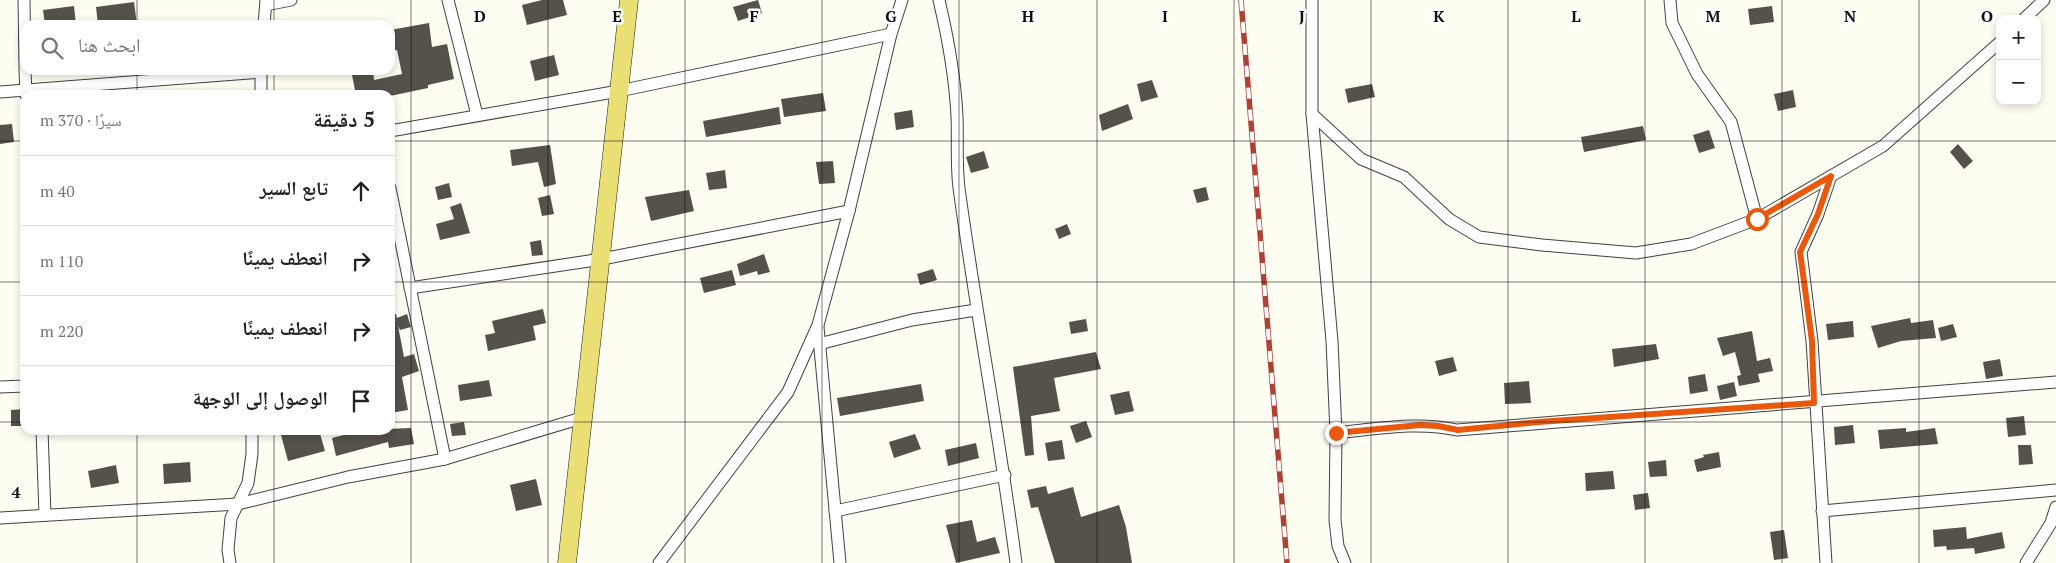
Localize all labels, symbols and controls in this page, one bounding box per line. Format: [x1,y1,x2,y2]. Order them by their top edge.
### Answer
text: D [474,5,486,27]
text: E [612,5,622,27]
text: F [749,5,759,27]
text: G [885,5,897,27]
text: H [1022,5,1034,27]
text: I [1162,5,1168,27]
text: J [1299,5,1305,27]
text: K [1433,5,1445,27]
text: L [1571,5,1581,27]
text: M [1706,5,1721,27]
text: N [1844,5,1856,27]
text: O [1981,5,1993,27]
map controls [1996,15,2041,105]
button: + [1996,15,2041,60]
search box [20,20,395,75]
text: ابحث هنا [78,32,141,57]
icon: search [38,34,66,62]
button: − [1996,60,2041,105]
text: 5 دقيقة [313,105,375,133]
text: سيرًا · 370 m [40,109,121,131]
text: تابع السير [259,175,328,200]
icon: ahead [347,177,375,205]
text: 40 m [40,180,75,202]
route start [1746,208,1769,231]
text: انعطف يمينًا [242,245,328,270]
icon: right [347,247,375,275]
text: 110 m [40,250,83,272]
text: انعطف يمينًا [242,315,328,340]
icon: right [347,317,375,345]
text: 220 m [40,320,83,342]
text: الوصول إلى الوجهة [193,385,328,410]
icon: arrive [347,387,375,415]
route end [1325,422,1348,445]
text: 4 [11,481,21,503]

